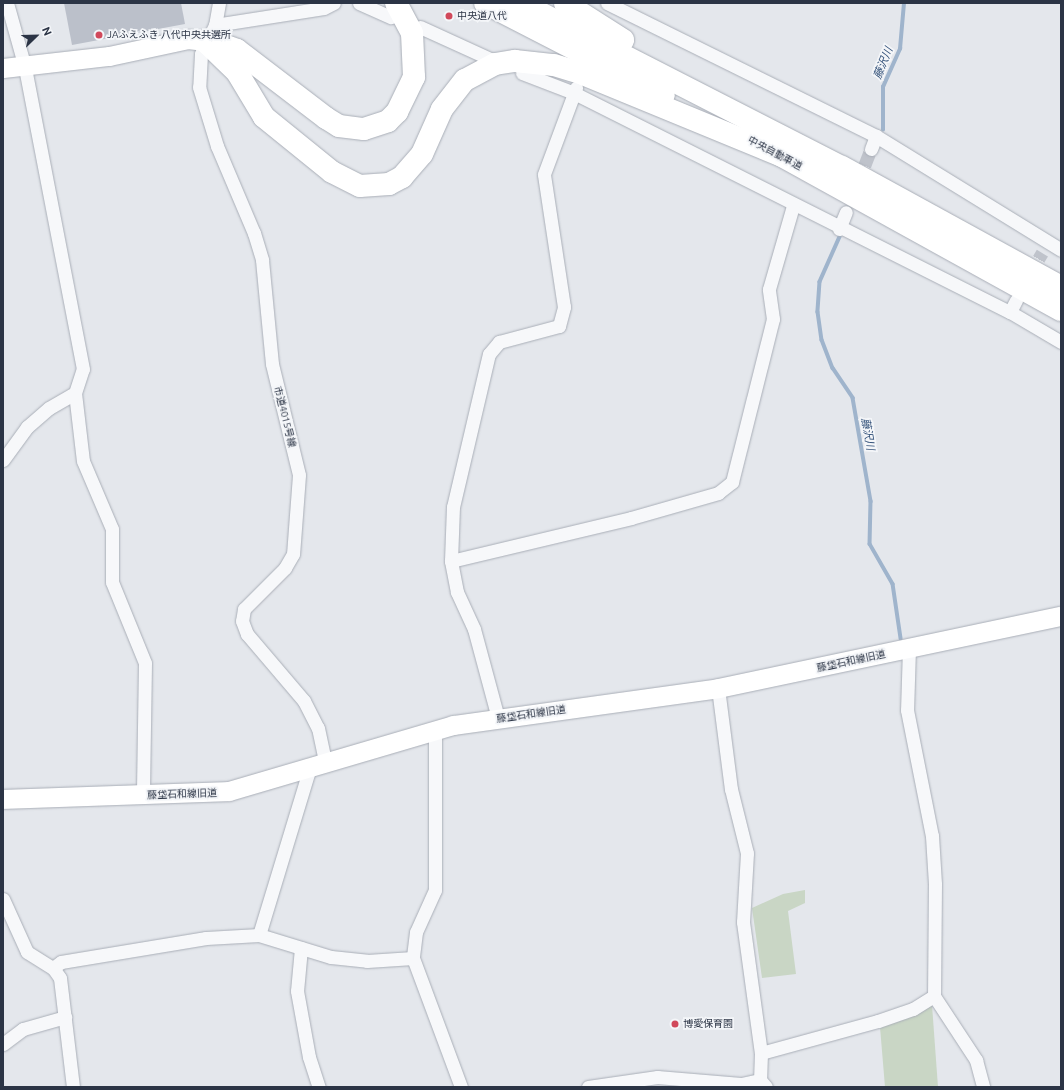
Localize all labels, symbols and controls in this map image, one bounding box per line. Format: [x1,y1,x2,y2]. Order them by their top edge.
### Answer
place label: 中央道八代 [457,10,507,22]
marker: 中央道八代 [444,11,454,21]
north arrow [16,16,56,56]
text: N [40,25,54,37]
place label: JAふえふき 八代中央共選所 [107,29,231,41]
marker: JAふえふき 八代中央共選所 [94,30,104,40]
water label: 藤沢川 [871,45,895,81]
street label: 中央自動車道 [746,134,804,172]
street label: 市道4015号線 [272,385,298,449]
water label: 藤沢川 [859,417,877,451]
street label: 藤垈石和線旧道 [816,648,886,674]
street label: 藤垈石和線旧道 [496,703,566,725]
street label: 藤垈石和線旧道 [147,787,217,801]
place label: 博愛保育園 [683,1018,733,1030]
marker: 博愛保育園 [670,1019,680,1029]

